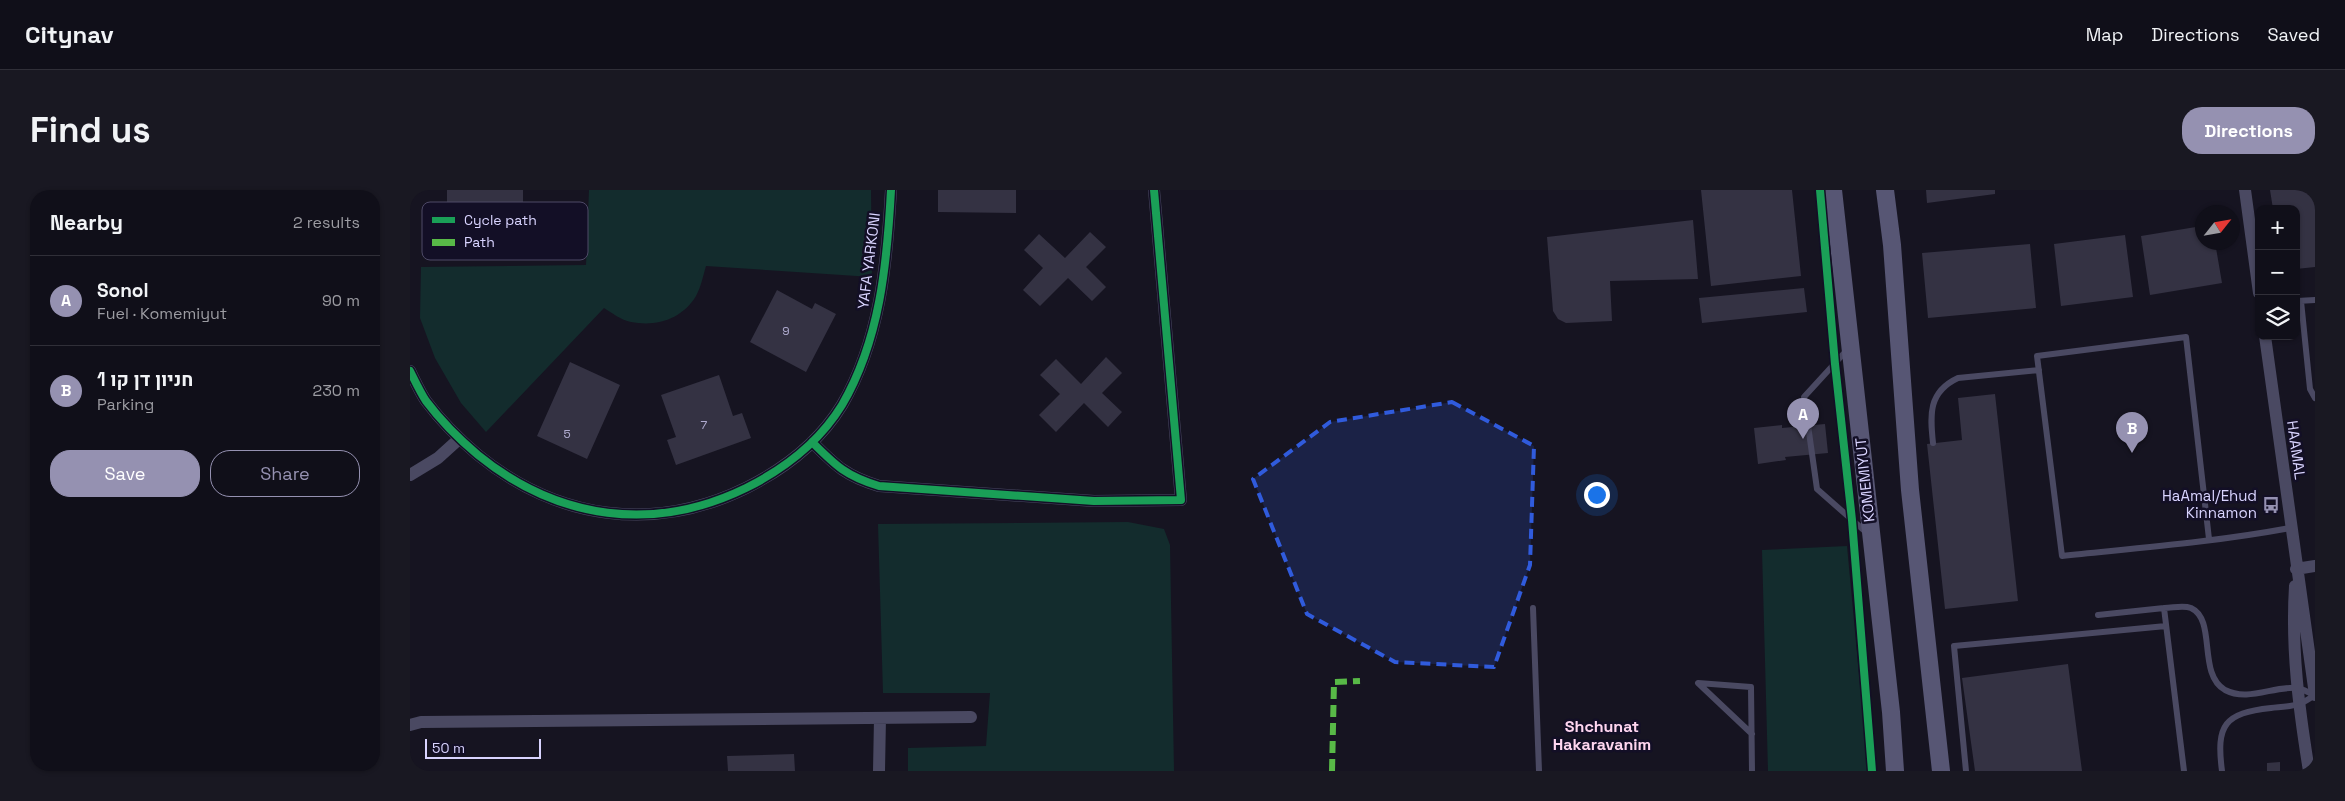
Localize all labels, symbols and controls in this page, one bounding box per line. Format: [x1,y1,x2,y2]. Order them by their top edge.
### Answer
text: Citynav [25,19,114,50]
text: Map [2086,23,2123,46]
text: Directions [2151,23,2240,46]
text: Saved [2268,23,2320,46]
button: Directions [2182,107,2315,154]
text: Find us [30,108,151,152]
legend [422,202,588,260]
north arrow [2195,205,2240,250]
map controls [2255,205,2300,340]
button: + [2255,205,2300,250]
text: Nearby [50,209,123,236]
text: Cycle path [464,211,537,229]
text: 2 results [293,212,360,233]
street label: YAFA YARKONI [853,212,884,310]
text: Path [464,233,495,251]
button: − [2255,250,2300,295]
text: Sonol [97,278,149,303]
text: A [61,290,71,311]
text: 90 m [322,290,360,311]
button: layers [2255,295,2300,340]
text: Fuel · Komemiyut [97,303,227,324]
house number: 9 [782,323,790,339]
text: חניון דן קו 1 [97,367,193,392]
text: B [61,380,71,401]
text: 230 m [313,380,360,401]
text: Parking [97,394,154,415]
pin: A [1787,398,1819,439]
pin: B [2116,412,2148,453]
house number: 7 [701,417,708,433]
street label: HAAMAL [2283,419,2310,481]
house number: 5 [563,426,571,442]
street label: KOMEMIYUT [1851,437,1878,523]
button: Save [50,450,200,497]
button: Share [210,450,360,497]
your location [1584,482,1610,508]
place label: HaAmal/Ehud Kinnamon [2162,486,2257,522]
bus stop icon: HaAmal/Ehud Kinnamon [2261,495,2281,515]
district label: Shchunat Hakaravanim [1553,716,1651,755]
scale bar [425,736,541,759]
text: 50 m [432,739,465,757]

